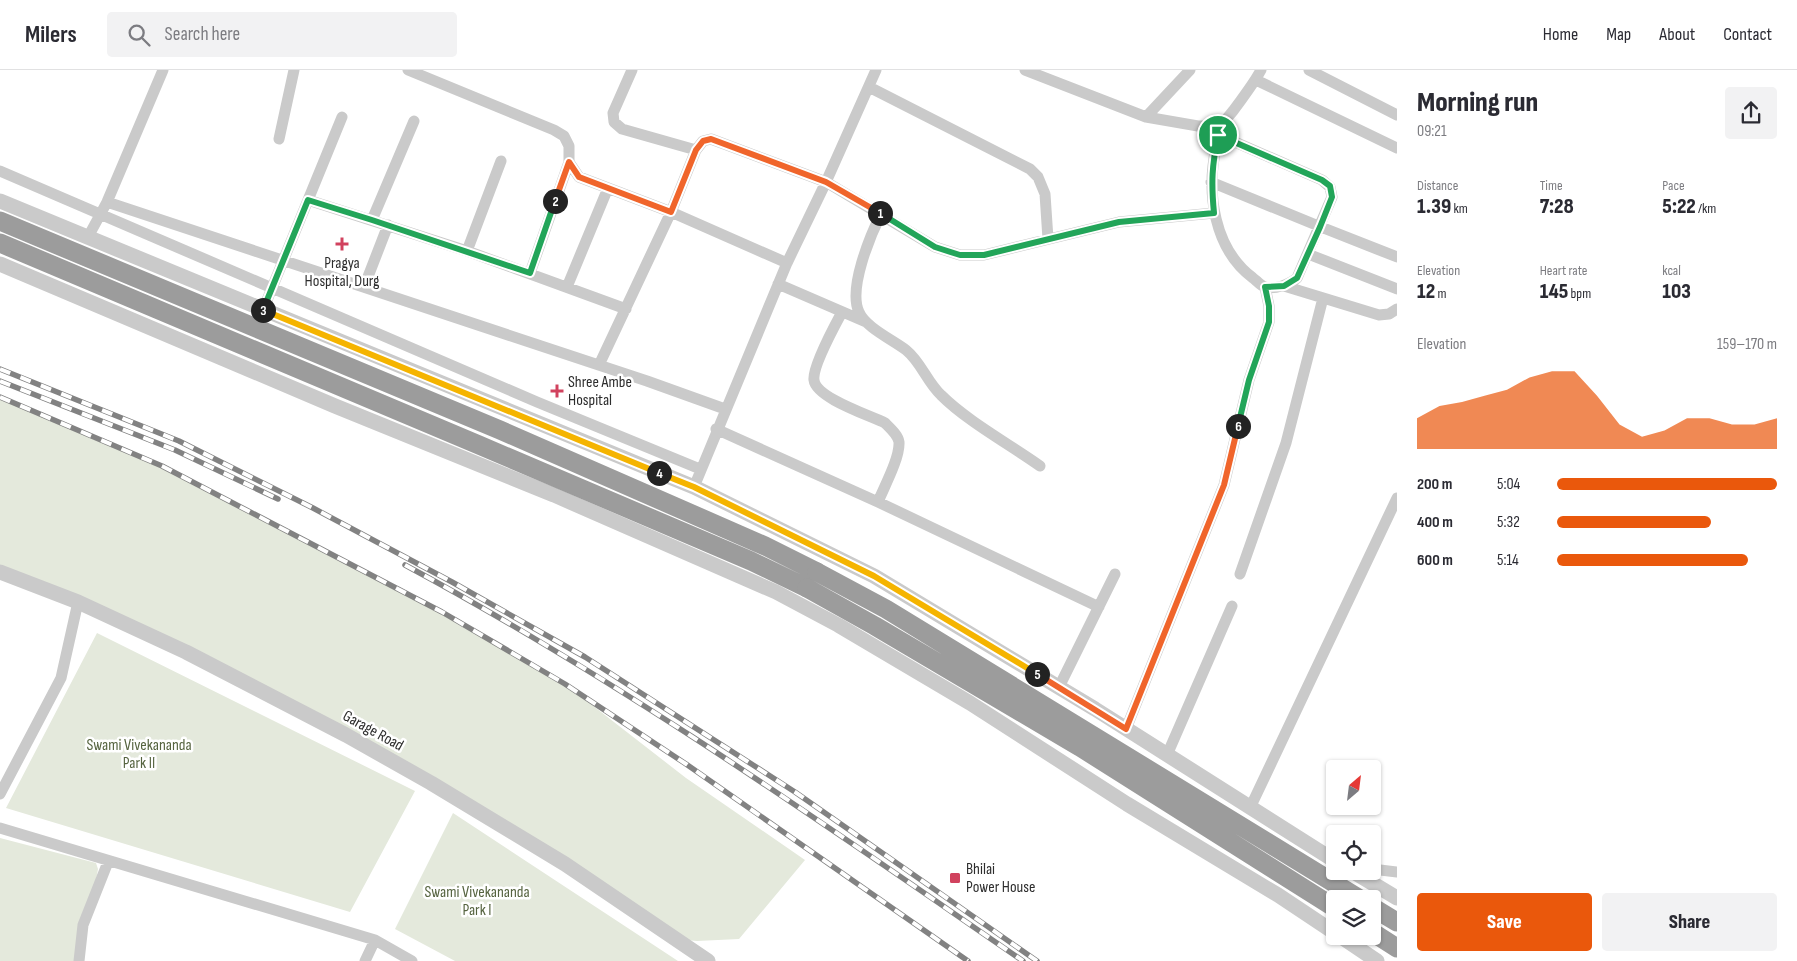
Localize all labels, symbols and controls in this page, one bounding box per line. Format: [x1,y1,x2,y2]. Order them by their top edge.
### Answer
search box [107,12,457,57]
text: Milers [25,20,77,49]
icon: search [125,21,153,49]
text: Search here [165,23,240,46]
text: Home [1543,24,1578,45]
text: Map [1606,24,1631,45]
text: About [1659,24,1695,45]
text: Contact [1723,24,1772,45]
text: Morning run [1417,86,1538,119]
button: share [1725,87,1777,139]
pin [1197,114,1239,156]
icon: arrive [1204,121,1232,149]
text: 09:21 [1417,122,1447,141]
text: Distance [1417,177,1458,194]
text: Time [1540,177,1563,194]
text: Pace [1662,177,1685,194]
pin: 2 [542,188,568,214]
text: 2 [552,193,559,210]
text: 1.39 [1417,194,1451,219]
text: 7:28 [1540,194,1574,219]
text: 5:22 [1662,194,1696,219]
pin: 1 [868,200,892,226]
text: km [1451,200,1468,217]
text: /km [1696,200,1716,217]
text: 1 [878,205,883,222]
marker: Pragya Hospital, Durg [335,237,349,251]
place label: Pragya Hospital, Durg [305,254,379,291]
text: Elevation [1417,262,1460,279]
text: Heart rate [1540,262,1587,279]
text: kcal [1662,262,1681,279]
text: 12 [1417,279,1435,304]
text: 145 [1540,279,1568,304]
text: 103 [1662,279,1691,304]
text: m [1435,285,1447,302]
text: bpm [1568,285,1591,302]
pin: 3 [250,298,276,322]
text: 3 [260,302,267,319]
text: Elevation [1417,335,1466,354]
text: 159–170 m [1717,335,1777,354]
place label: Shree Ambe Hospital [568,373,632,410]
marker: Shree Ambe Hospital [550,384,564,398]
pin: 6 [1226,414,1250,438]
text: 6 [1235,418,1242,435]
pin: 4 [646,460,672,486]
text: 4 [656,465,663,482]
text: 200 m [1417,475,1452,494]
text: 5:04 [1497,475,1520,494]
text: 400 m [1417,513,1453,532]
text: 5:32 [1497,513,1520,532]
text: 600 m [1417,551,1453,570]
text: 5:14 [1497,551,1519,570]
pin: 5 [1024,662,1050,686]
text: 5 [1034,666,1041,683]
street label: Garage Road [339,707,407,755]
park label: Swami Vivekananda Park II [86,736,192,773]
north arrow [1326,760,1381,815]
map controls [1326,760,1381,945]
button: locate [1326,825,1381,880]
place label: Bhilai Power House [966,860,1035,897]
marker: Bhilai Power House [948,871,962,885]
park label: Swami Vivekananda Park I [424,883,530,920]
button: layers [1326,890,1381,945]
button: Save [1417,893,1592,951]
button: Share [1602,893,1777,951]

